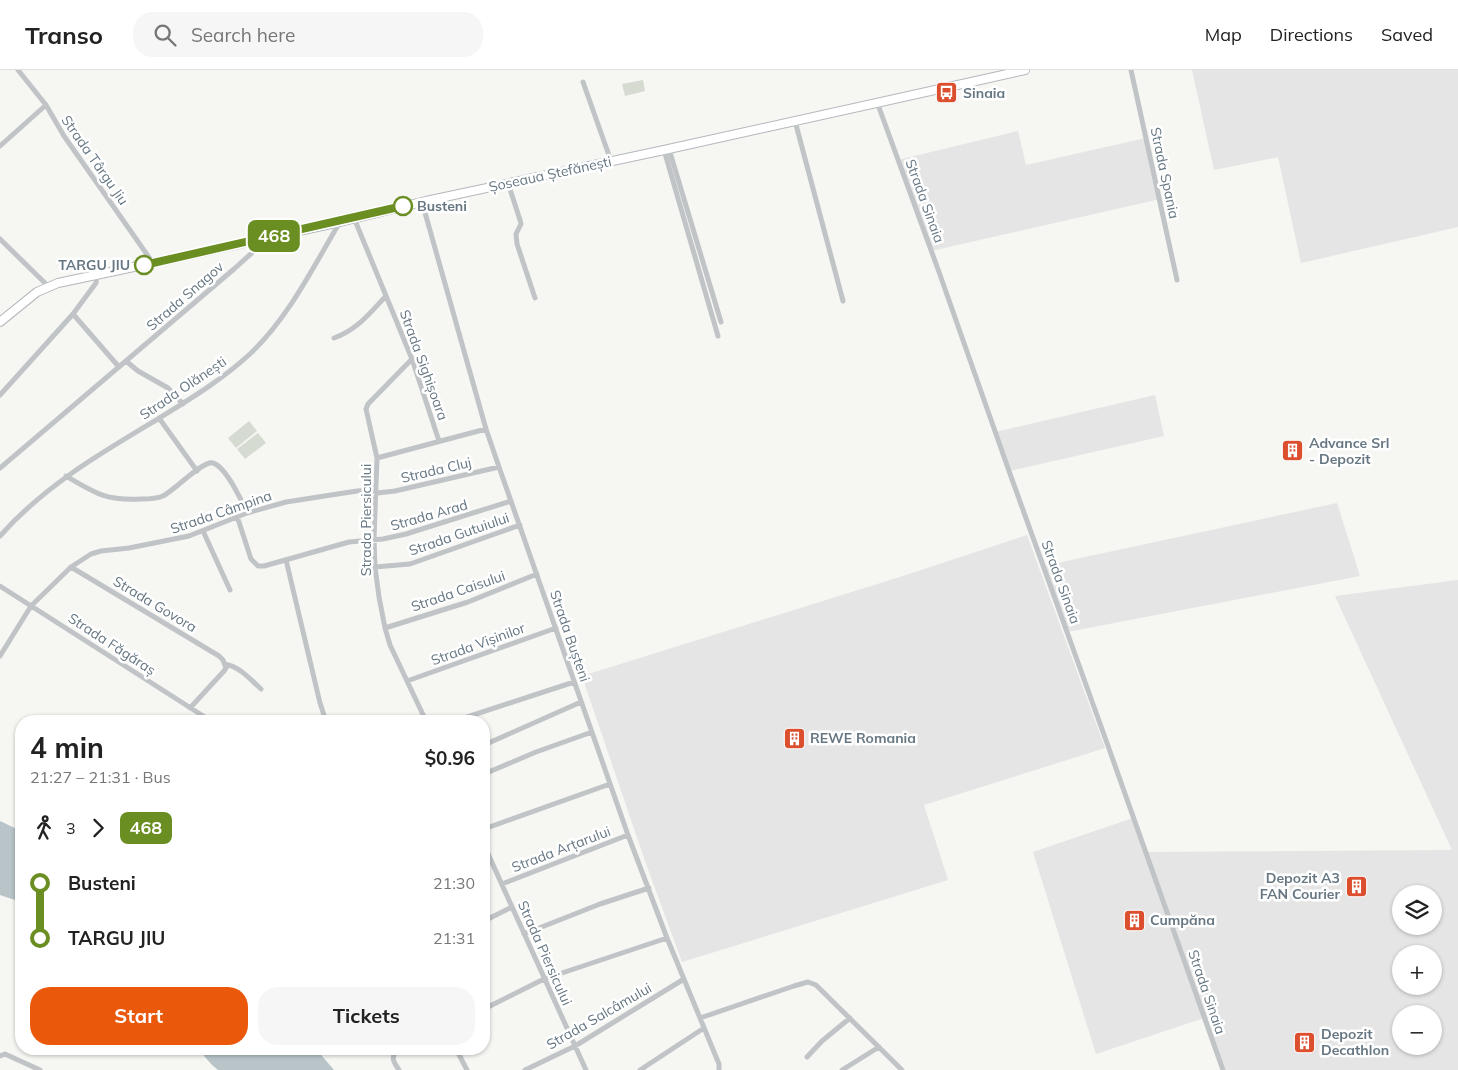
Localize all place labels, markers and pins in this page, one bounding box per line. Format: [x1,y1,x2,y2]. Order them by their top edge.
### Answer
bus stop icon: Sinaia [935,81,959,105]
place label: Sinaia [963,84,1005,102]
marker: Busteni [393,196,413,216]
place label: Busteni [417,197,467,215]
marker: TARGU JIU [134,255,154,275]
place label: TARGU JIU [58,256,130,274]
place label: Advance Srl - Depozit [1309,434,1389,468]
building icon: Advance Srl - Depozit [1281,439,1305,463]
building icon: REWE Romania [782,726,806,750]
place label: REWE Romania [810,729,916,747]
place label: Depozit A3 FAN Courier [1260,869,1340,903]
building icon: Depozit A3 FAN Courier [1344,874,1368,898]
building icon: Cumpăna [1122,908,1146,932]
place label: Cumpăna [1150,911,1215,929]
place label: Depozit Decathlon [1321,1025,1389,1059]
building icon: Depozit Decathlon [1293,1030,1317,1054]

